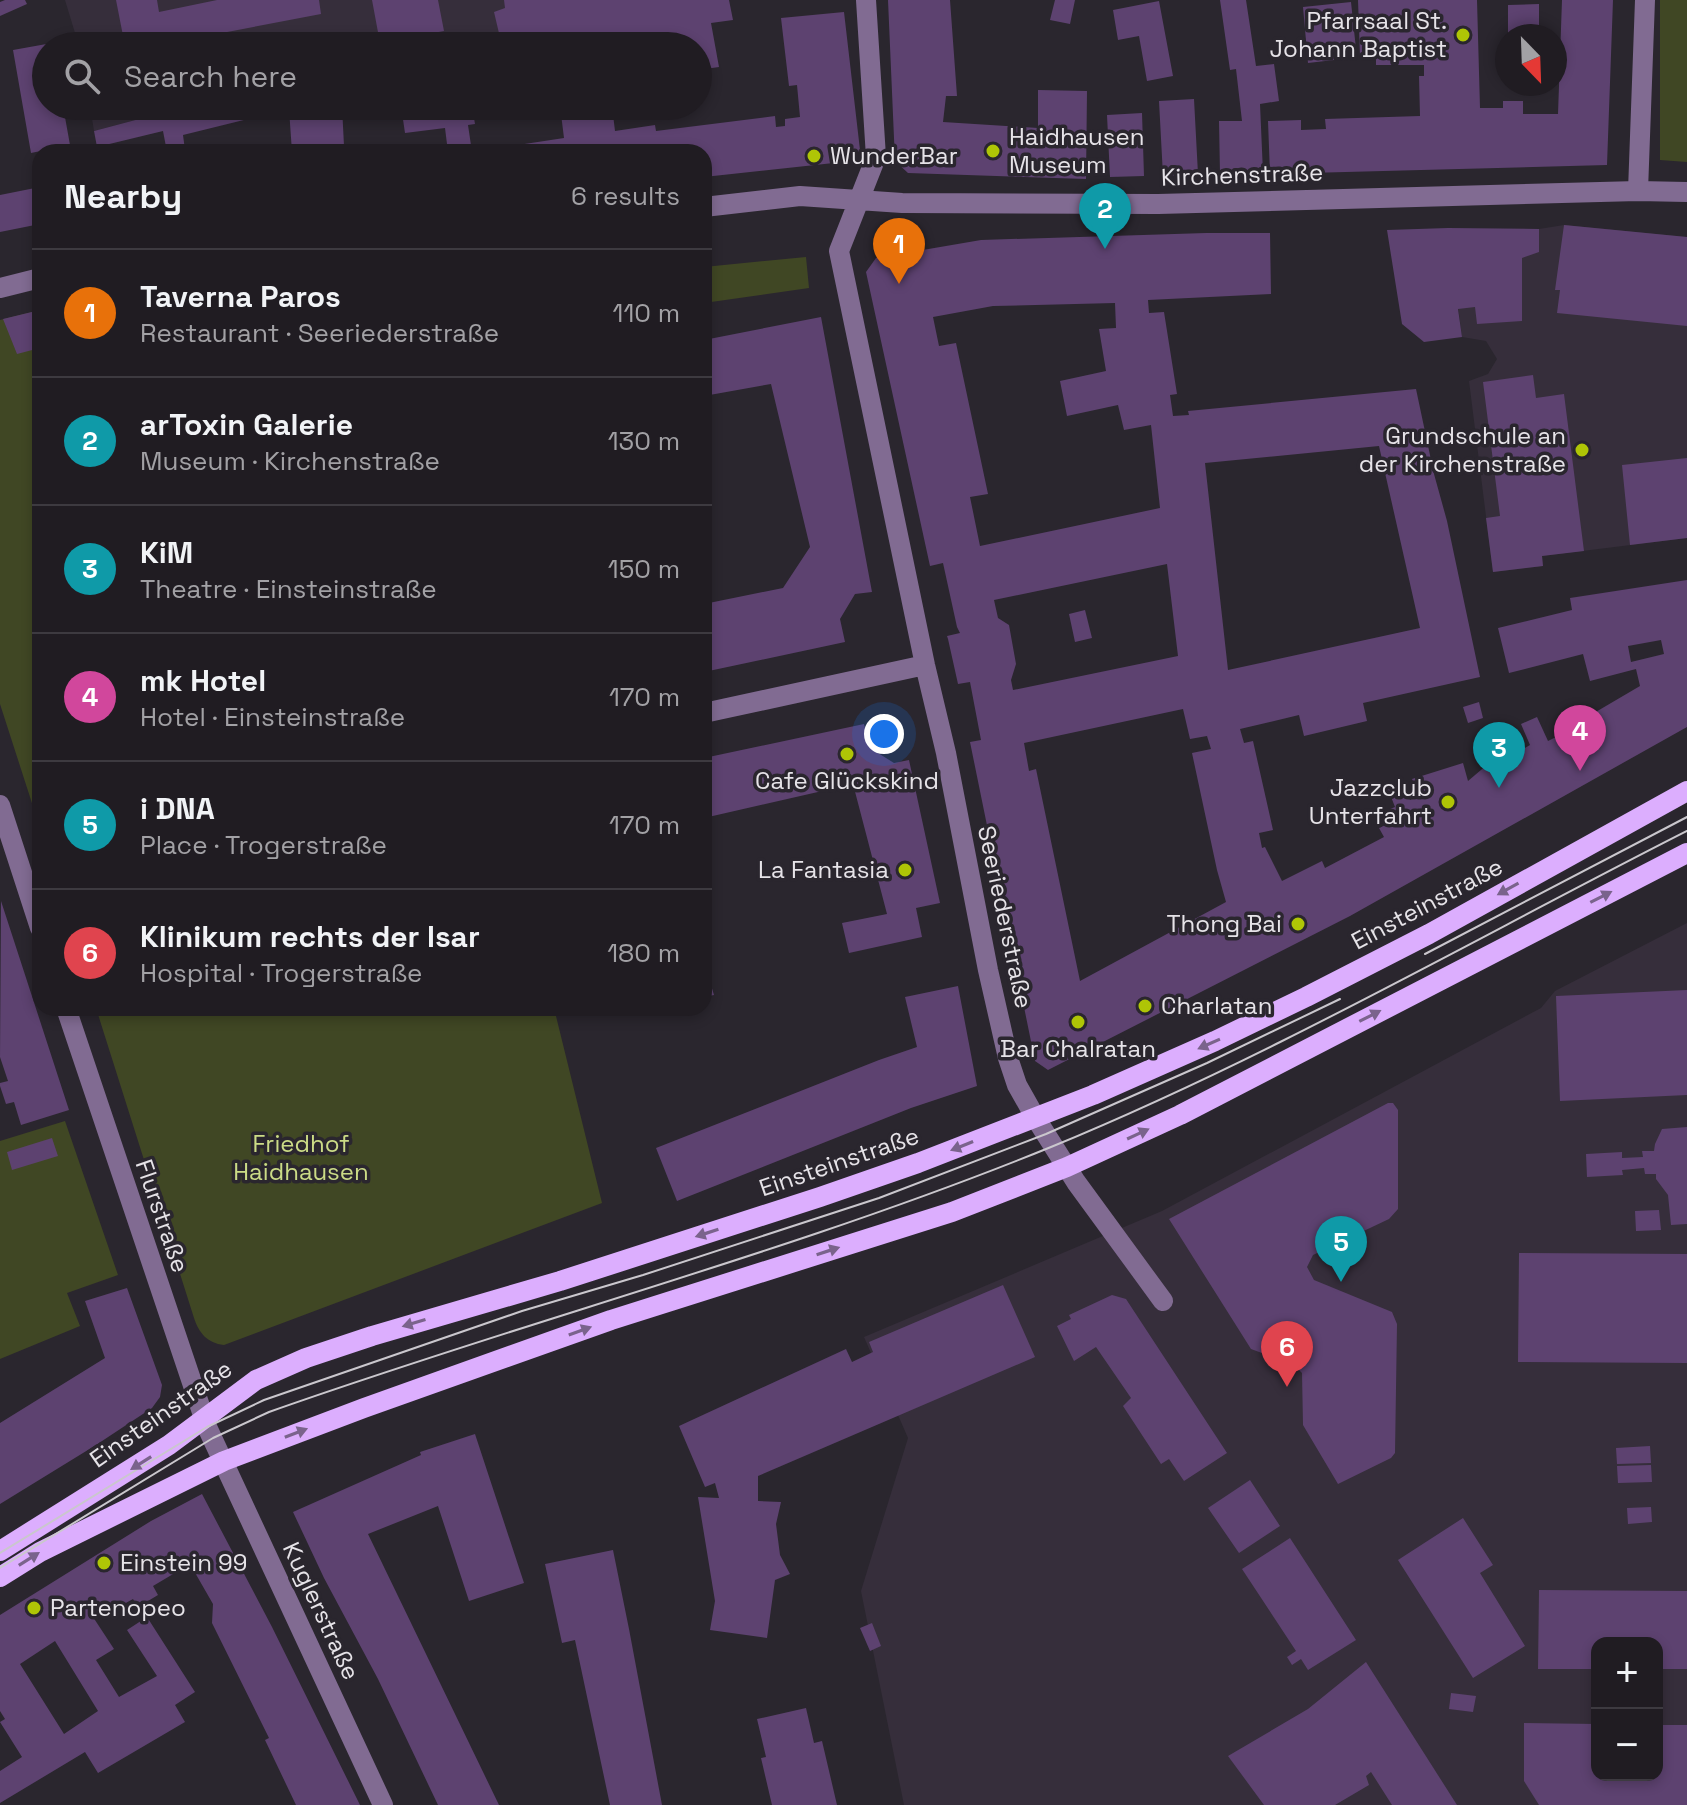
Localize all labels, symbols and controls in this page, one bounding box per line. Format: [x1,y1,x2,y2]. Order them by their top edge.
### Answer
place label: Pfarrsaal St. Johann Baptist [1269,5,1447,64]
north arrow [1495,24,1567,96]
marker: Pfarrsaal St. Johann Baptist [1454,26,1472,44]
search box [32,32,712,120]
icon: search [60,54,104,98]
text: Search here [124,57,297,96]
place label: Haidhausen Museum [1009,121,1144,180]
place label: WunderBar [830,140,958,171]
marker: Haidhausen Museum [984,142,1002,160]
marker: WunderBar [805,147,823,165]
street label: Kirchenstraße [1160,156,1324,193]
text: Nearby [64,175,182,218]
text: 6 results [571,179,680,213]
pin: 2 [1079,183,1131,249]
pin: 1 [873,218,925,284]
text: Taverna Paros [140,277,341,316]
text: 1 [84,296,96,330]
text: 110 m [613,296,680,330]
text: Restaurant · Seeriederstraße [140,316,499,350]
text: arToxin Galerie [140,405,353,444]
place label: Grundschule an der Kirchenstraße [1359,420,1566,479]
text: 2 [82,424,98,458]
text: 130 m [608,424,680,458]
marker: Grundschule an der Kirchenstraße [1573,441,1591,459]
text: Museum · Kirchenstraße [140,444,440,478]
text: KiM [140,533,193,572]
text: 3 [82,552,98,586]
text: 150 m [608,552,680,586]
text: Theatre · Einsteinstraße [140,572,437,606]
text: mk Hotel [140,661,266,700]
text: 4 [82,680,98,714]
text: 170 m [609,680,680,714]
text: Hotel · Einsteinstraße [140,700,405,734]
pin: 4 [1554,705,1606,771]
your location [864,714,904,754]
pin: 3 [1473,722,1525,788]
marker: Cafe Glückskind [838,745,856,763]
place label: Cafe Glückskind [755,765,939,796]
place label: Jazzclub Unterfahrt [1309,772,1432,831]
text: i DNA [140,789,215,828]
marker: Jazzclub Unterfahrt [1439,793,1457,811]
text: 5 [82,808,98,842]
text: 170 m [609,808,680,842]
street label: Seeriederstraße [971,823,1040,1011]
text: Place · Trogerstraße [140,828,387,862]
street label: Einsteinstraße [1346,851,1508,956]
place label: La Fantasia [758,854,889,885]
marker: La Fantasia [896,861,914,879]
one-way arrow [1497,882,1520,896]
one-way arrow [1589,890,1612,903]
place label: Thong Bai [1167,908,1282,939]
marker: Thong Bai [1289,915,1307,933]
text: Klinikum rechts der Isar [140,917,480,956]
text: 6 [82,936,98,970]
text: 180 m [607,936,680,970]
text: Hospital · Trogerstraße [140,956,422,990]
place label: Charlatan [1161,990,1272,1021]
marker: Charlatan [1136,997,1154,1015]
one-way arrow [1358,1010,1381,1023]
marker: Bar Chalratan [1069,1013,1087,1031]
place label: Bar Chalratan [1000,1033,1156,1064]
one-way arrow [1197,1037,1221,1051]
street label: Einsteinstraße [755,1120,923,1203]
one-way arrow [1126,1127,1150,1141]
park label: Friedhof Haidhausen [233,1128,369,1187]
one-way arrow [950,1140,974,1153]
street label: Flurstraße [129,1155,196,1276]
pin: 5 [1315,1216,1367,1282]
one-way arrow [695,1227,719,1240]
one-way arrow [816,1245,840,1257]
one-way arrow [402,1317,426,1330]
pin: 6 [1261,1321,1313,1387]
one-way arrow [569,1324,593,1336]
street label: Einsteinstraße [83,1353,238,1474]
one-way arrow [284,1426,308,1439]
one-way arrow [129,1455,152,1470]
street label: Kuglerstraße [276,1537,367,1685]
place label: Einstein 99 [120,1547,247,1578]
one-way arrow [17,1552,40,1567]
marker: Einstein 99 [95,1554,113,1572]
place label: Partenopeo [50,1592,186,1623]
marker: Partenopeo [25,1599,43,1617]
map controls [1591,1637,1663,1781]
button: + [1591,1637,1663,1709]
button: − [1591,1709,1663,1781]

